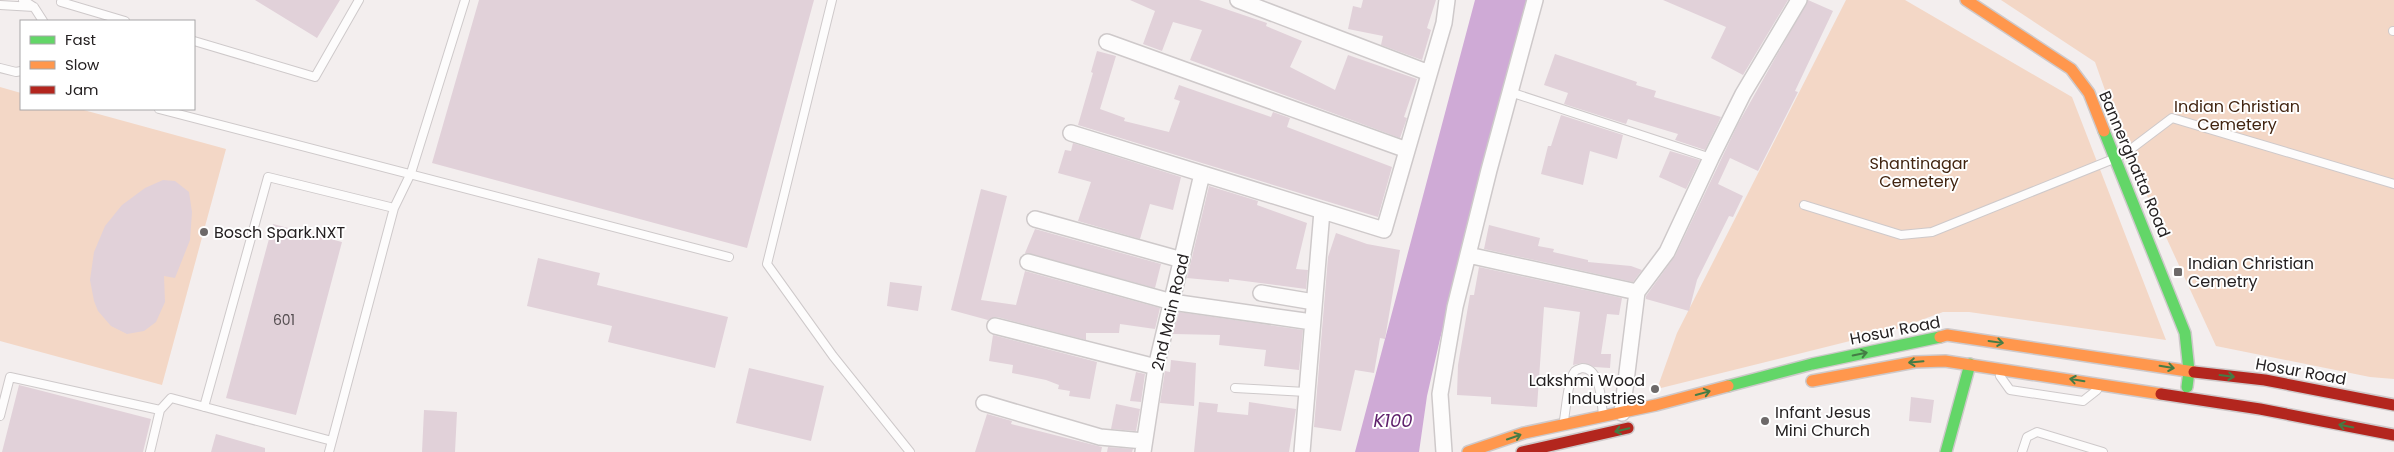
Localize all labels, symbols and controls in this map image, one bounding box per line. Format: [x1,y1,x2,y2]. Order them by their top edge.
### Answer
legend [20,20,195,110]
text: Fast [65,29,96,50]
text: Slow [65,54,100,75]
text: Jam [65,79,99,100]
street label: Bannerghatta Road [2093,87,2176,241]
park label: Indian Christian Cemetery [2174,95,2300,136]
park label: Shantinagar Cemetery [1869,152,1969,193]
place label: Bosch Spark.NXT [214,221,345,244]
marker: Bosch Spark.NXT [198,226,210,238]
street label: 2nd Main Road [1146,251,1195,373]
place label: Indian Christian Cemetry [2188,252,2314,293]
marker: Indian Christian Cemetry [2172,266,2184,278]
house number: 601 [273,310,295,330]
street label: Hosur Road [1848,310,1942,351]
one-way arrow [1987,337,2003,347]
one-way arrow [1852,349,1868,358]
street label: Hosur Road [2254,352,2348,391]
one-way arrow [1909,358,1925,367]
one-way arrow [2158,363,2174,373]
place label: Lakshmi Wood Industries [1529,369,1645,410]
one-way arrow [2218,371,2234,381]
one-way arrow [2070,375,2086,385]
marker: Lakshmi Wood Industries [1649,383,1661,395]
one-way arrow [1694,387,1710,397]
place label: Infant Jesus Mini Church [1775,401,1871,442]
water label: K100 [1373,408,1413,433]
marker: Infant Jesus Mini Church [1759,415,1771,427]
one-way arrow [2339,420,2355,430]
one-way arrow [1614,426,1630,435]
one-way arrow [1506,431,1522,441]

